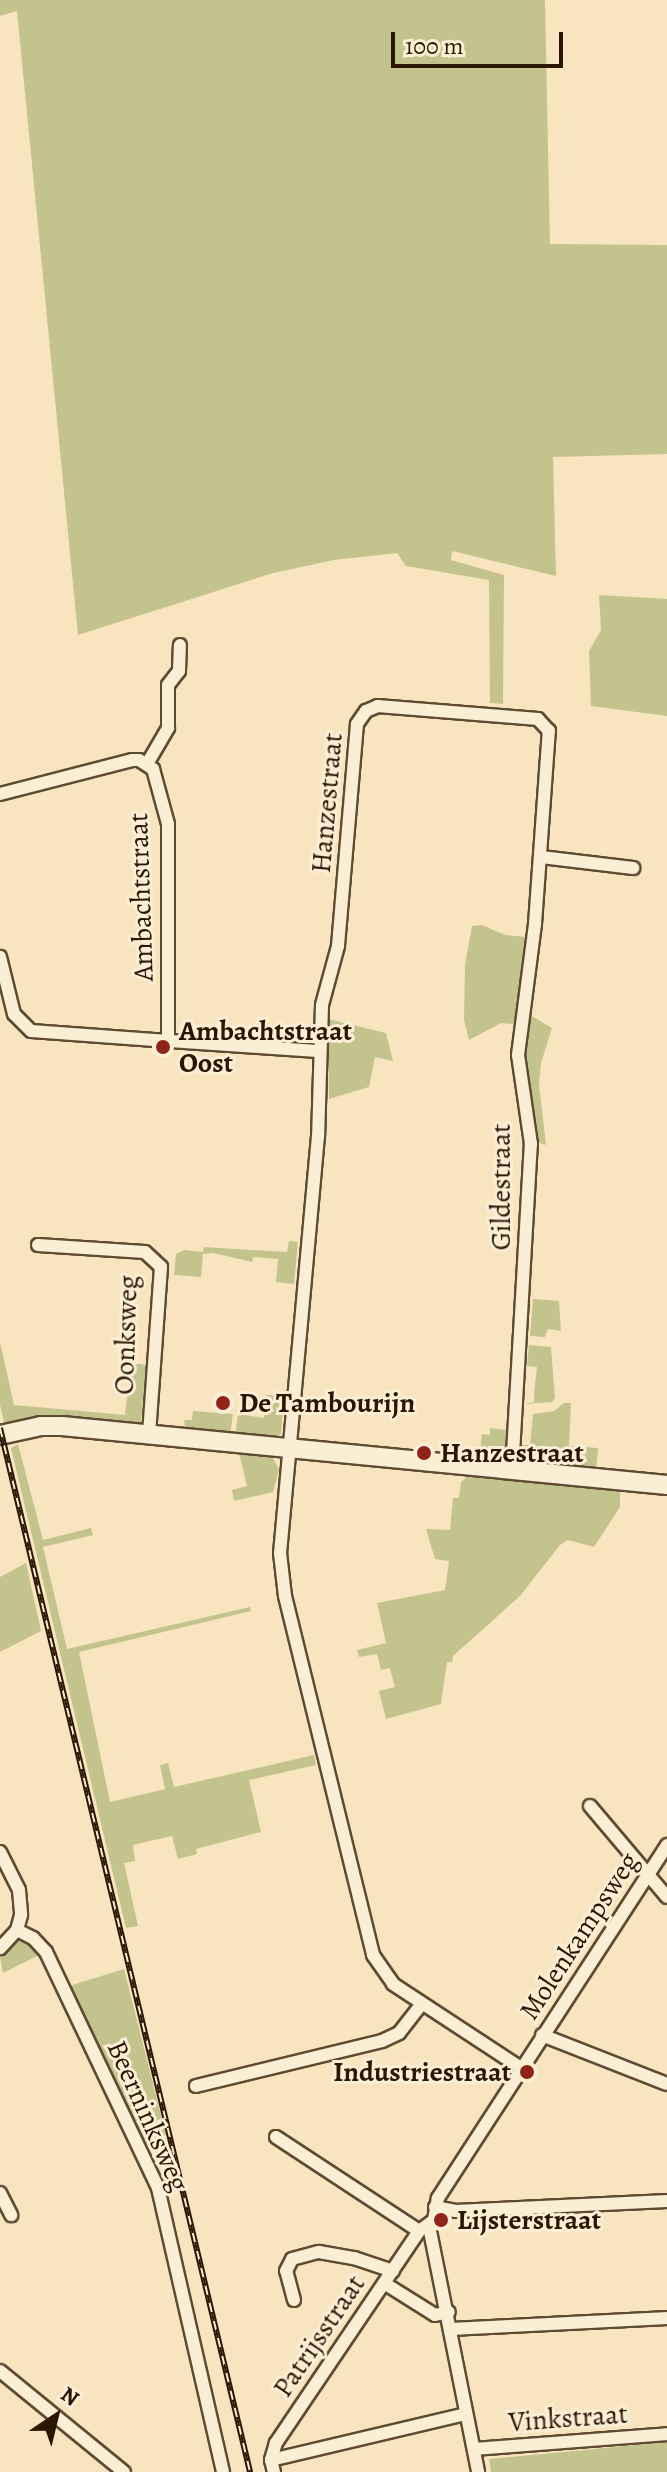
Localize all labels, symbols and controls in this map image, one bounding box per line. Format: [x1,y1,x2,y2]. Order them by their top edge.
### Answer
scale bar [395,16,567,66]
text: 100 m [405,30,464,62]
street label: Hanzestraat [304,731,350,875]
street label: Ambachtstraat [121,812,161,982]
place label: Ambachtstraat Oost [179,1014,352,1080]
marker: Ambachtstraat Oost [154,1038,172,1056]
street label: Gildestraat [484,1124,518,1250]
street label: Oonksweg [107,1275,145,1395]
place label: De Tambourijn [239,1386,415,1420]
marker: De Tambourijn [214,1394,232,1412]
place label: Hanzestraat [440,1436,584,1470]
marker: Hanzestraat [415,1444,433,1462]
street label: Molenkampsweg [512,1846,646,2026]
street label: Beerninksweg [100,2035,196,2197]
place label: Industriestraat [333,2055,511,2089]
marker: Industriestraat [518,2063,536,2081]
place label: Lijsterstraat [457,2203,601,2237]
marker: Lijsterstraat [432,2211,450,2229]
street label: Patrijsstraat [266,2268,372,2404]
north arrow [16,2376,96,2456]
text: N [55,2379,85,2413]
street label: Vinkstraat [507,2397,629,2439]

